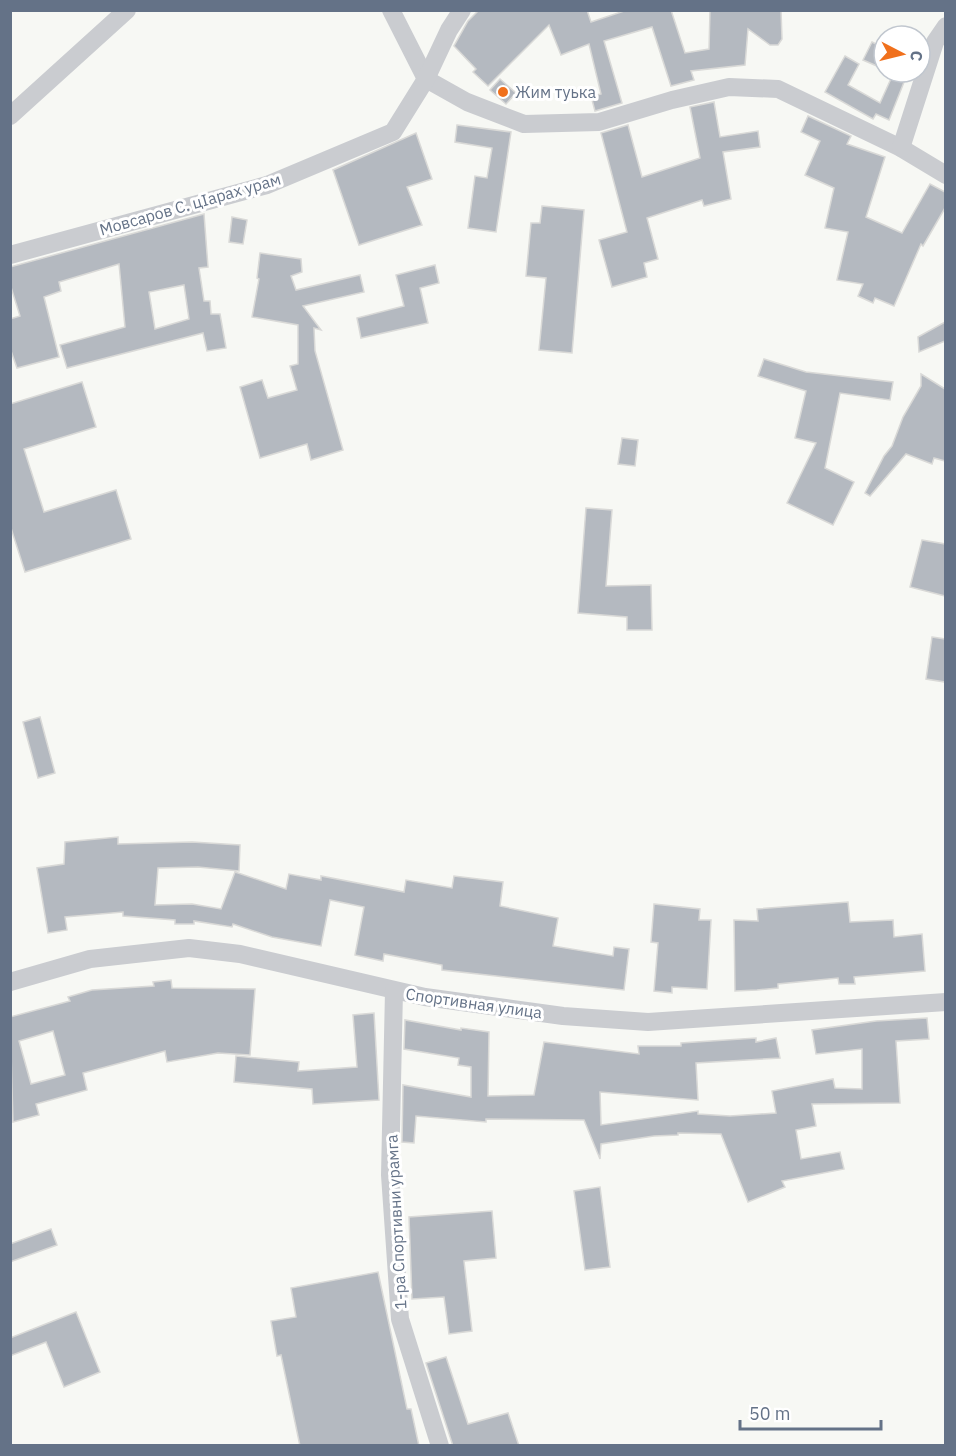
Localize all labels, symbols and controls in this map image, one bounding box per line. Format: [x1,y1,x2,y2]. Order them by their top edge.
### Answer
north arrow [872,24,932,84]
text: С [906,49,927,62]
place label: Жим туька [515,82,596,102]
marker: Жим туька [496,85,510,99]
street label: Мовсаров С. цIарах урам [97,169,283,239]
street label: Спортивная улица [404,984,544,1023]
street label: 1-ра Спортивни урамга [381,1133,411,1310]
scale bar [740,1393,881,1431]
text: 50 m [749,1402,791,1425]

